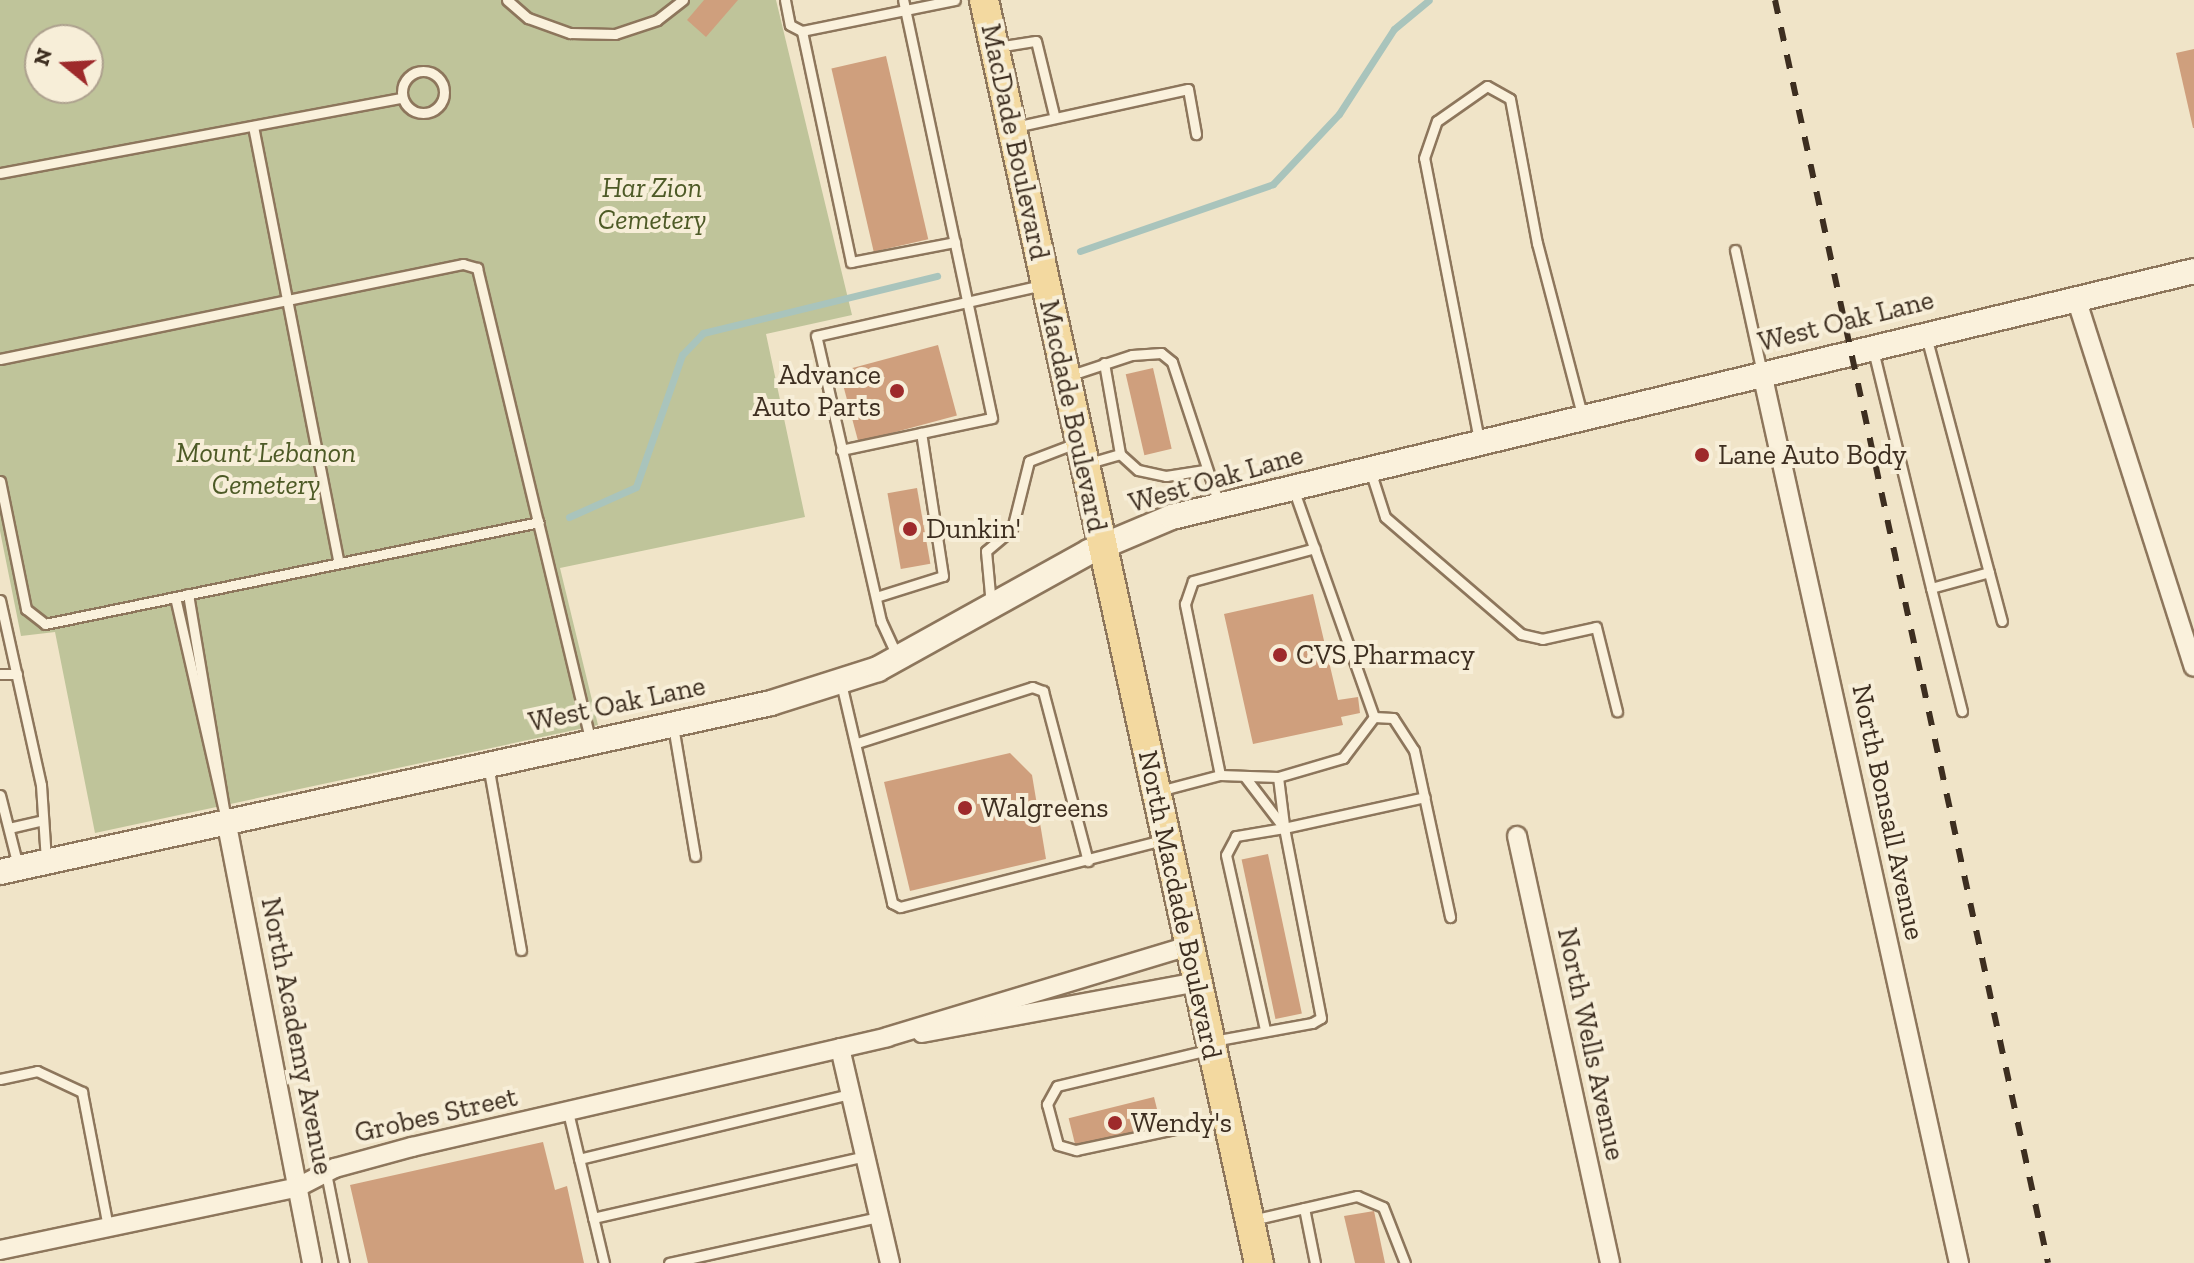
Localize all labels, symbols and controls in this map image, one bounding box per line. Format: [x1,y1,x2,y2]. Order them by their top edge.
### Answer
street label: MacDade Boulevard [974,21,1056,263]
north arrow [24,24,104,104]
text: N [27,45,58,69]
park label: Har Zion Cemetery [598,171,706,237]
street label: West Oak Lane [1755,283,1937,359]
street label: Macdade Boulevard [1032,297,1114,535]
place label: Advance Auto Parts [753,358,881,424]
marker: Advance Auto Parts [888,382,906,400]
park label: Mount Lebanon Cemetery [176,436,356,502]
street label: West Oak Lane [1125,438,1307,520]
place label: Lane Auto Body [1718,438,1908,472]
marker: Lane Auto Body [1693,446,1711,464]
place label: Dunkin' [926,512,1021,546]
marker: Dunkin' [901,520,919,538]
place label: CVS Pharmacy [1296,638,1475,672]
marker: CVS Pharmacy [1271,646,1289,664]
street label: West Oak Lane [526,669,708,739]
street label: North Bonsall Avenue [1844,681,1932,943]
street label: North Macdade Boulevard [1131,747,1229,1063]
place label: Walgreens [981,791,1109,825]
marker: Walgreens [956,799,974,817]
street label: North Academy Avenue [253,893,341,1179]
street label: North Wells Avenue [1550,924,1632,1164]
street label: Grobes Street [351,1080,521,1150]
place label: Wendy's [1131,1106,1232,1140]
marker: Wendy's [1106,1114,1124,1132]

